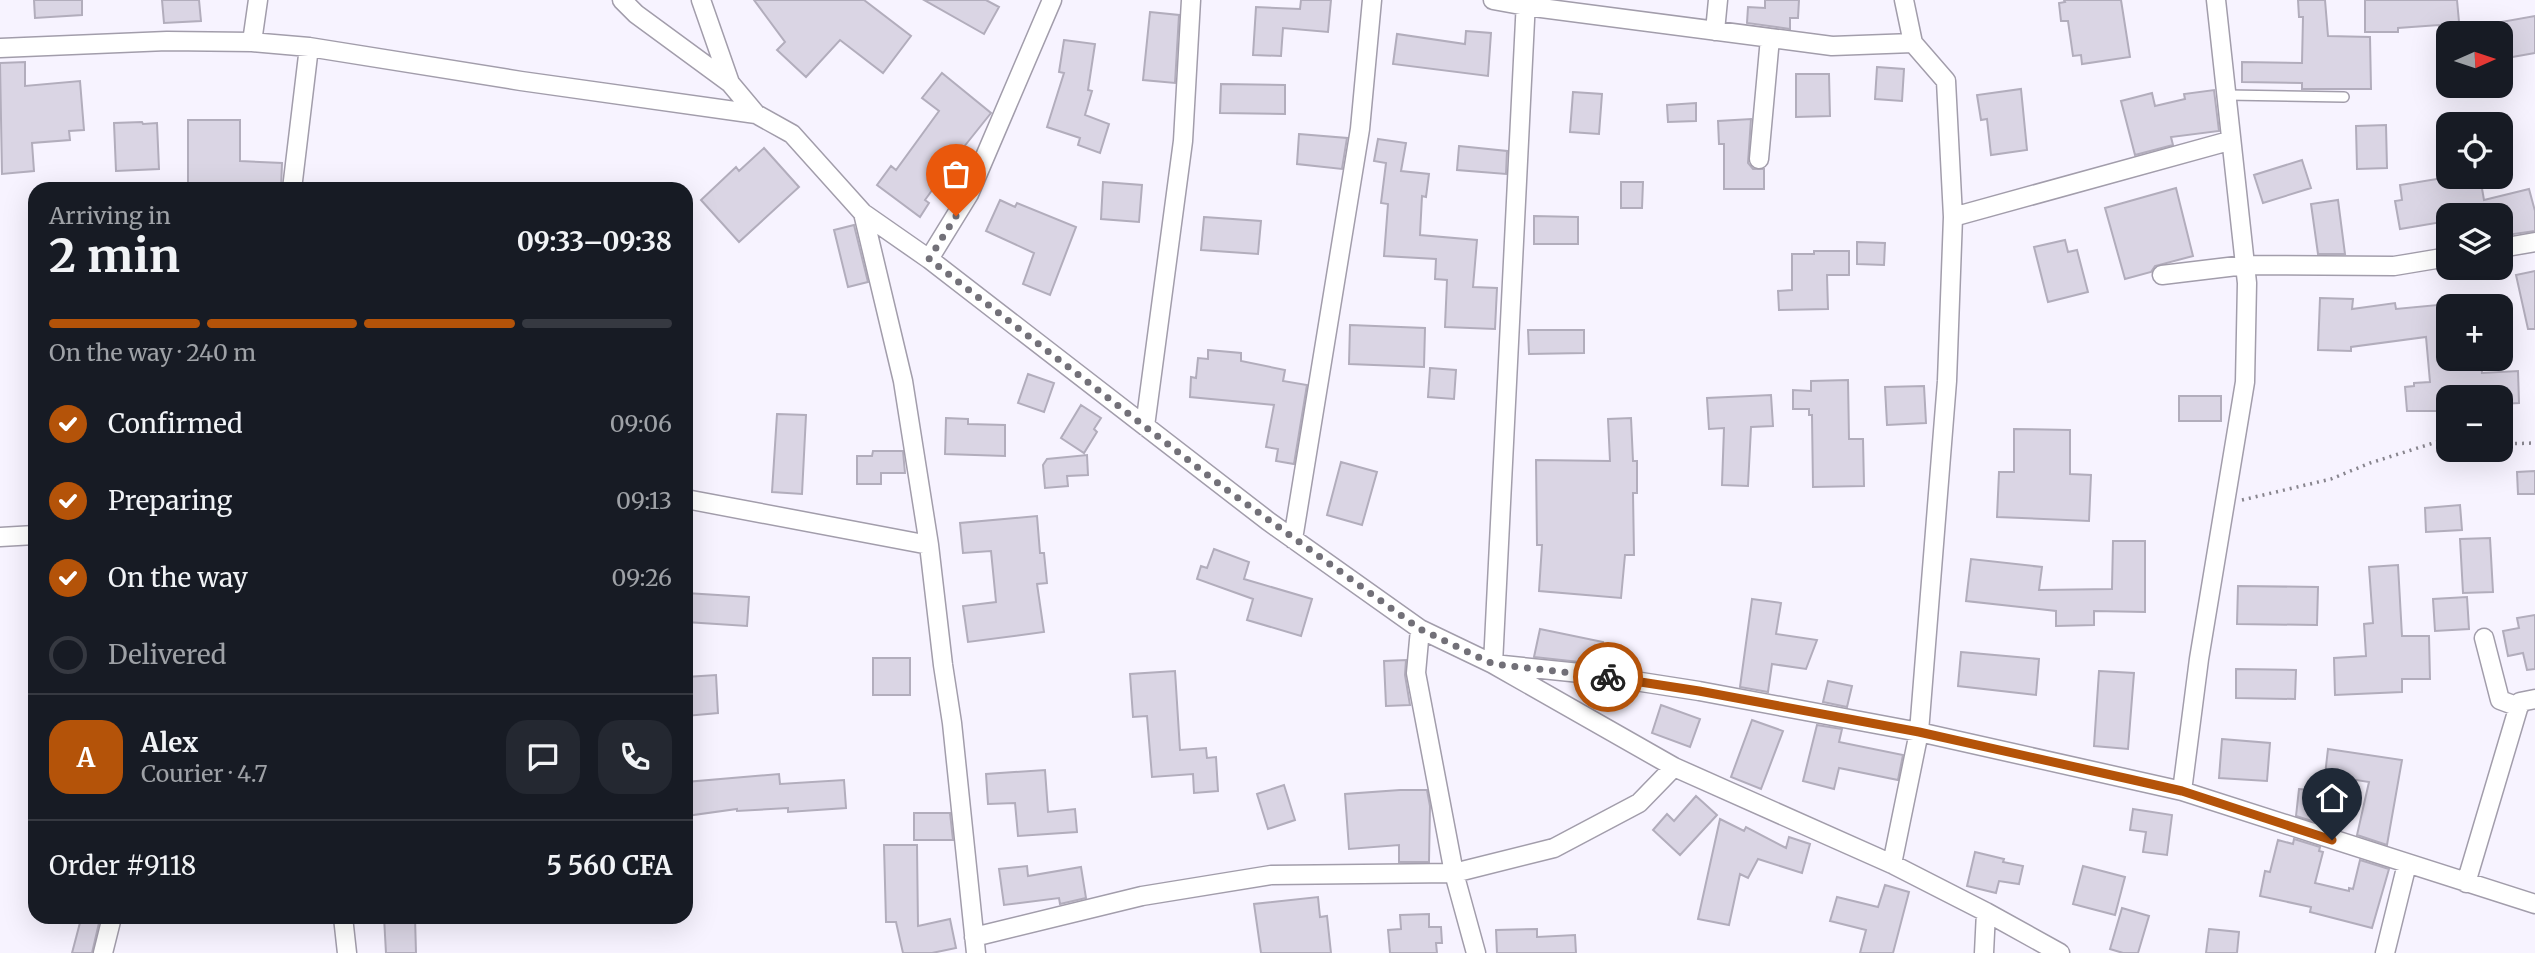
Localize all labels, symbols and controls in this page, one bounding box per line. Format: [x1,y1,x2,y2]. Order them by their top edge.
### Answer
north arrow [2436,21,2513,98]
map controls [2436,21,2513,462]
button: locate [2436,112,2513,189]
pin [926,144,986,216]
icon: bag [937,155,975,193]
text: Arriving in [49,201,171,230]
button: layers [2436,203,2513,280]
text: 09:33–09:38 [517,225,672,258]
text: 2 min [49,227,180,285]
button: + [2436,294,2513,371]
text: On the way · 240 m [49,338,256,367]
button: − [2436,385,2513,462]
icon: check [49,405,87,443]
text: Confirmed [108,407,243,440]
text: 09:06 [610,409,672,438]
icon: check [49,482,87,520]
text: Preparing [108,484,232,517]
text: 09:13 [616,486,672,515]
icon: check [49,559,87,597]
text: On the way [108,561,248,594]
text: 09:26 [611,563,672,592]
text: Delivered [108,638,227,671]
courier [1573,642,1643,712]
icon: bike [1589,658,1627,696]
button: chat [506,720,580,794]
button: phone [598,720,672,794]
text: Alex [141,726,198,759]
text: A [77,741,95,774]
text: Courier · 4.7 [141,759,268,788]
pin [2302,768,2362,840]
icon: home [2313,779,2351,817]
text: Order #9118 [49,849,196,882]
text: 5 560 CFA [547,849,672,882]

